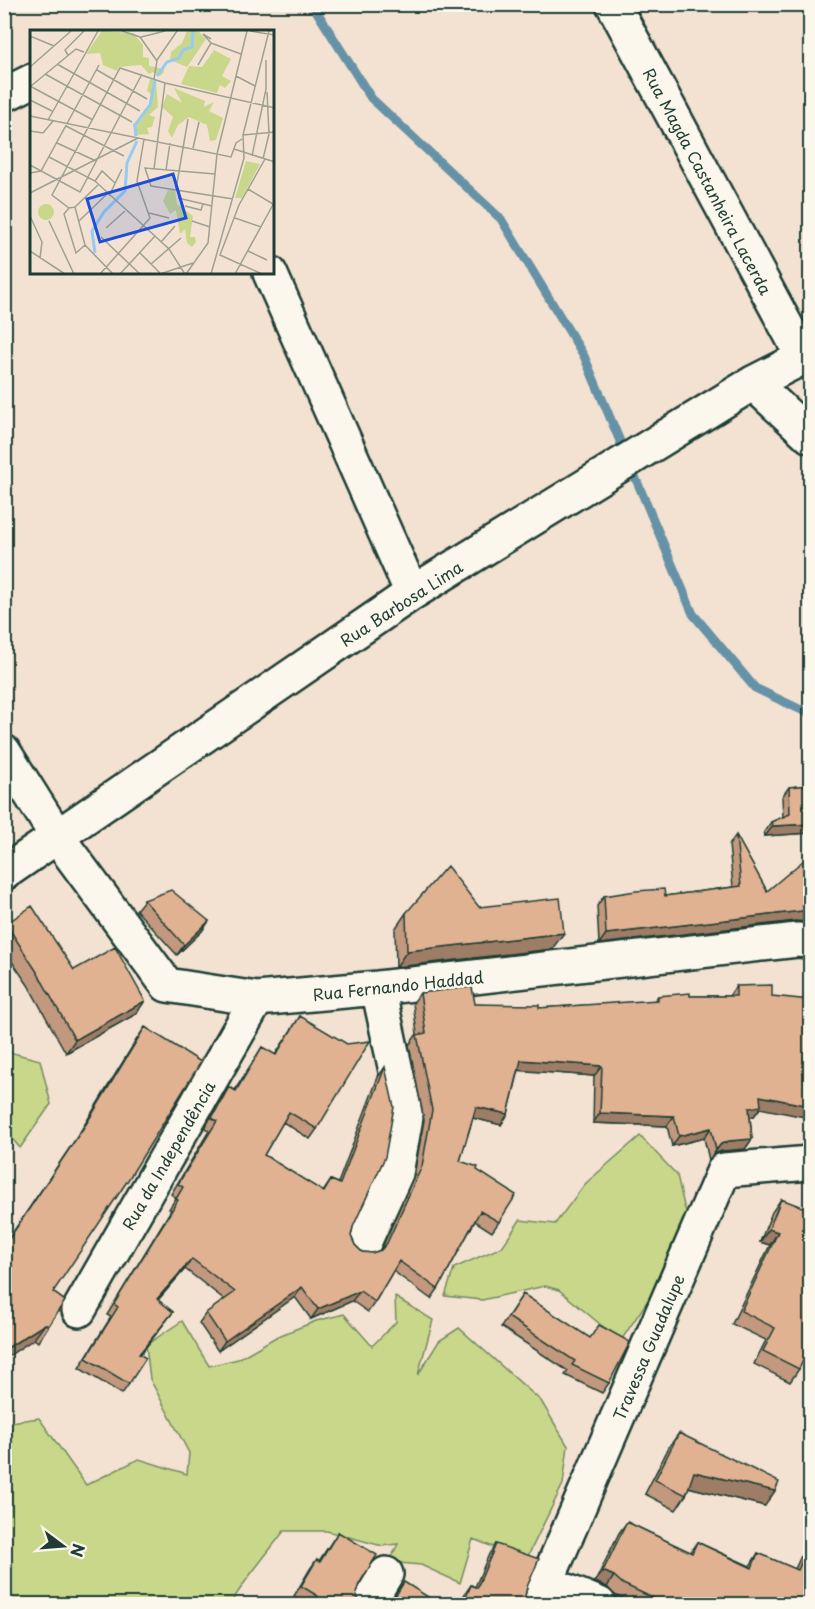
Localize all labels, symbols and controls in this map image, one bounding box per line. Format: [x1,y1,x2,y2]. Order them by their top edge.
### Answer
inset map [30,30,274,274]
street label: Rua Magda Castanheira Lacerda [638,63,778,299]
street label: Rua Barbosa Lima [335,554,467,652]
street label: Rua Fernando Haddad [312,964,485,1006]
street label: Rua da Independência [115,1076,221,1234]
street label: Travessa Guadalupe [606,1270,690,1424]
north arrow [33,1516,93,1576]
text: N [65,1541,92,1560]

